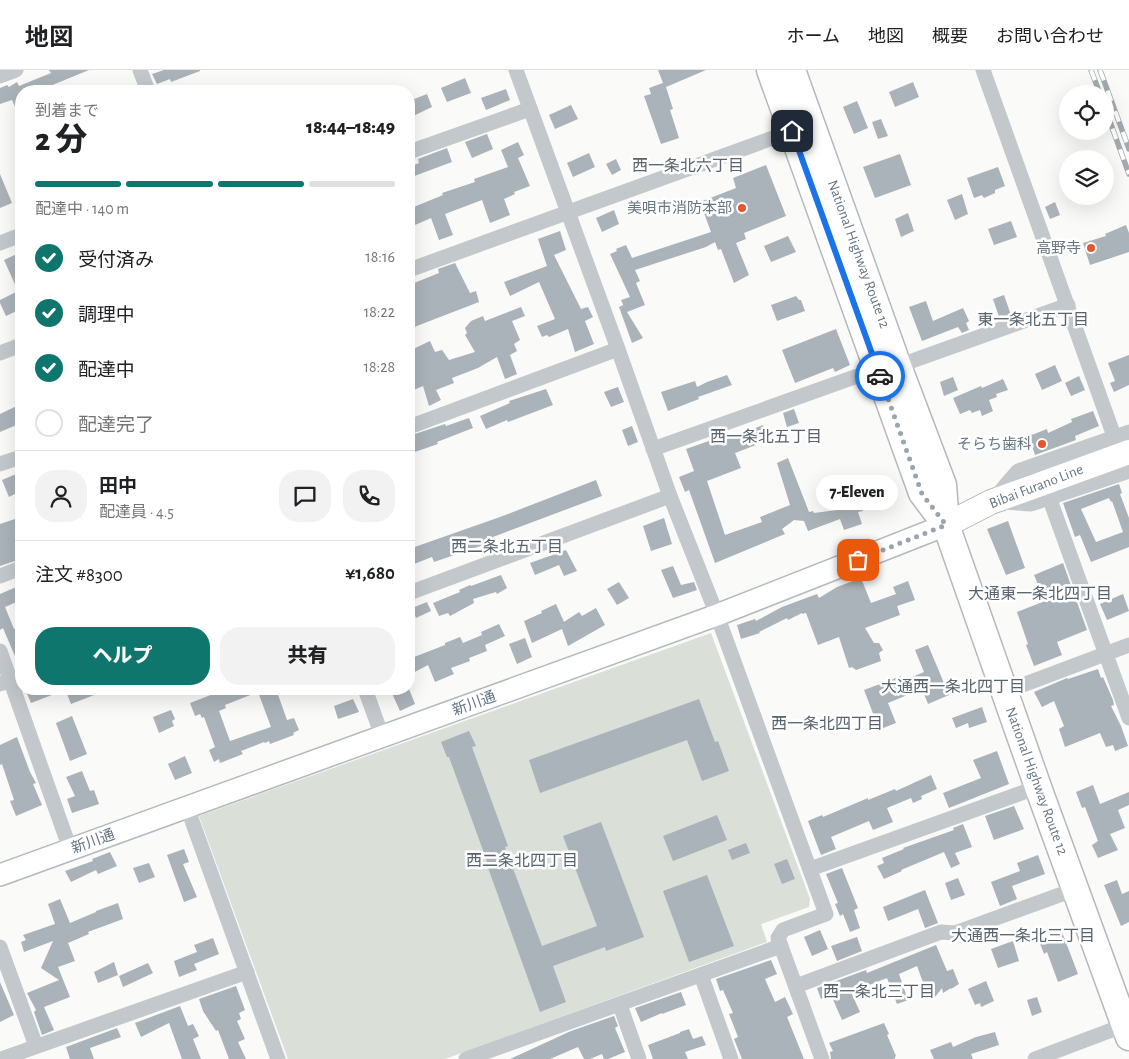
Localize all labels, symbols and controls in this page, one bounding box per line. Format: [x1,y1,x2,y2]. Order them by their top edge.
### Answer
text: 地図 [25,26,73,50]
text: ホーム [787,28,840,46]
text: 地図 [868,28,904,46]
text: 概要 [932,28,968,46]
text: お問い合わせ [996,28,1104,46]
map controls [1059,85,1114,205]
button: locate [1059,85,1114,140]
text: 到着まで [35,103,99,119]
pin [771,110,813,152]
icon: home [778,117,806,145]
text: 18:44–18:49 [306,118,395,137]
text: 2 分 [35,124,87,156]
button: layers [1059,150,1114,205]
district label: 西一条北六丁目 [632,157,744,174]
street label: National Highway Route 12 [825,178,892,330]
place label: 美唄市消防本部 [627,200,732,216]
text: 配達中 · 140 m [35,201,129,217]
marker: 美唄市消防本部 [736,202,748,214]
place label: 高野寺 [1036,240,1081,256]
marker: 高野寺 [1085,242,1097,254]
icon: check [35,244,63,272]
text: 18:16 [365,249,395,265]
text: 受付済み [78,251,154,270]
icon: check [35,299,63,327]
text: 18:22 [364,304,395,320]
text: 調理中 [78,306,135,325]
district label: 東一条北五丁目 [977,311,1089,328]
courier [855,351,905,401]
icon: check [35,354,63,382]
text: 18:28 [363,359,395,375]
text: 配達中 [78,361,135,380]
icon: car [866,362,894,390]
text: 配達完了 [78,416,154,435]
district label: 西一条北五丁目 [710,428,822,445]
place label: そらち歯科 [957,436,1032,452]
marker: そらち歯科 [1036,438,1048,450]
street label: Bibai Furano Line [987,462,1085,511]
button: person [35,470,87,522]
button: chat [279,470,331,522]
button: phone [343,470,395,522]
callout: 7-Eleven [817,475,899,510]
text: 田中 [99,477,137,496]
text: 7-Eleven [829,484,885,500]
text: 配達員 · 4.5 [99,504,174,520]
district label: 西二条北五丁目 [451,538,563,555]
pin [837,539,879,581]
icon: bag [844,546,872,574]
text: ¥1,680 [345,564,395,583]
text: 注文 #8300 [35,566,123,585]
district label: 大通東一条北四丁目 [968,585,1112,602]
button: ヘルプ [35,627,210,685]
button: 共有 [220,627,395,685]
district label: 大通西一条北四丁目 [881,678,1025,695]
street label: 新川通 [450,688,498,718]
street label: National Highway Route 12 [1003,705,1070,857]
district label: 西一条北四丁目 [771,715,883,732]
street label: 新川通 [69,826,117,856]
district label: 西二条北四丁目 [466,852,578,869]
district label: 大通西一条北三丁目 [951,927,1095,944]
district label: 西一条北三丁目 [823,983,935,1000]

